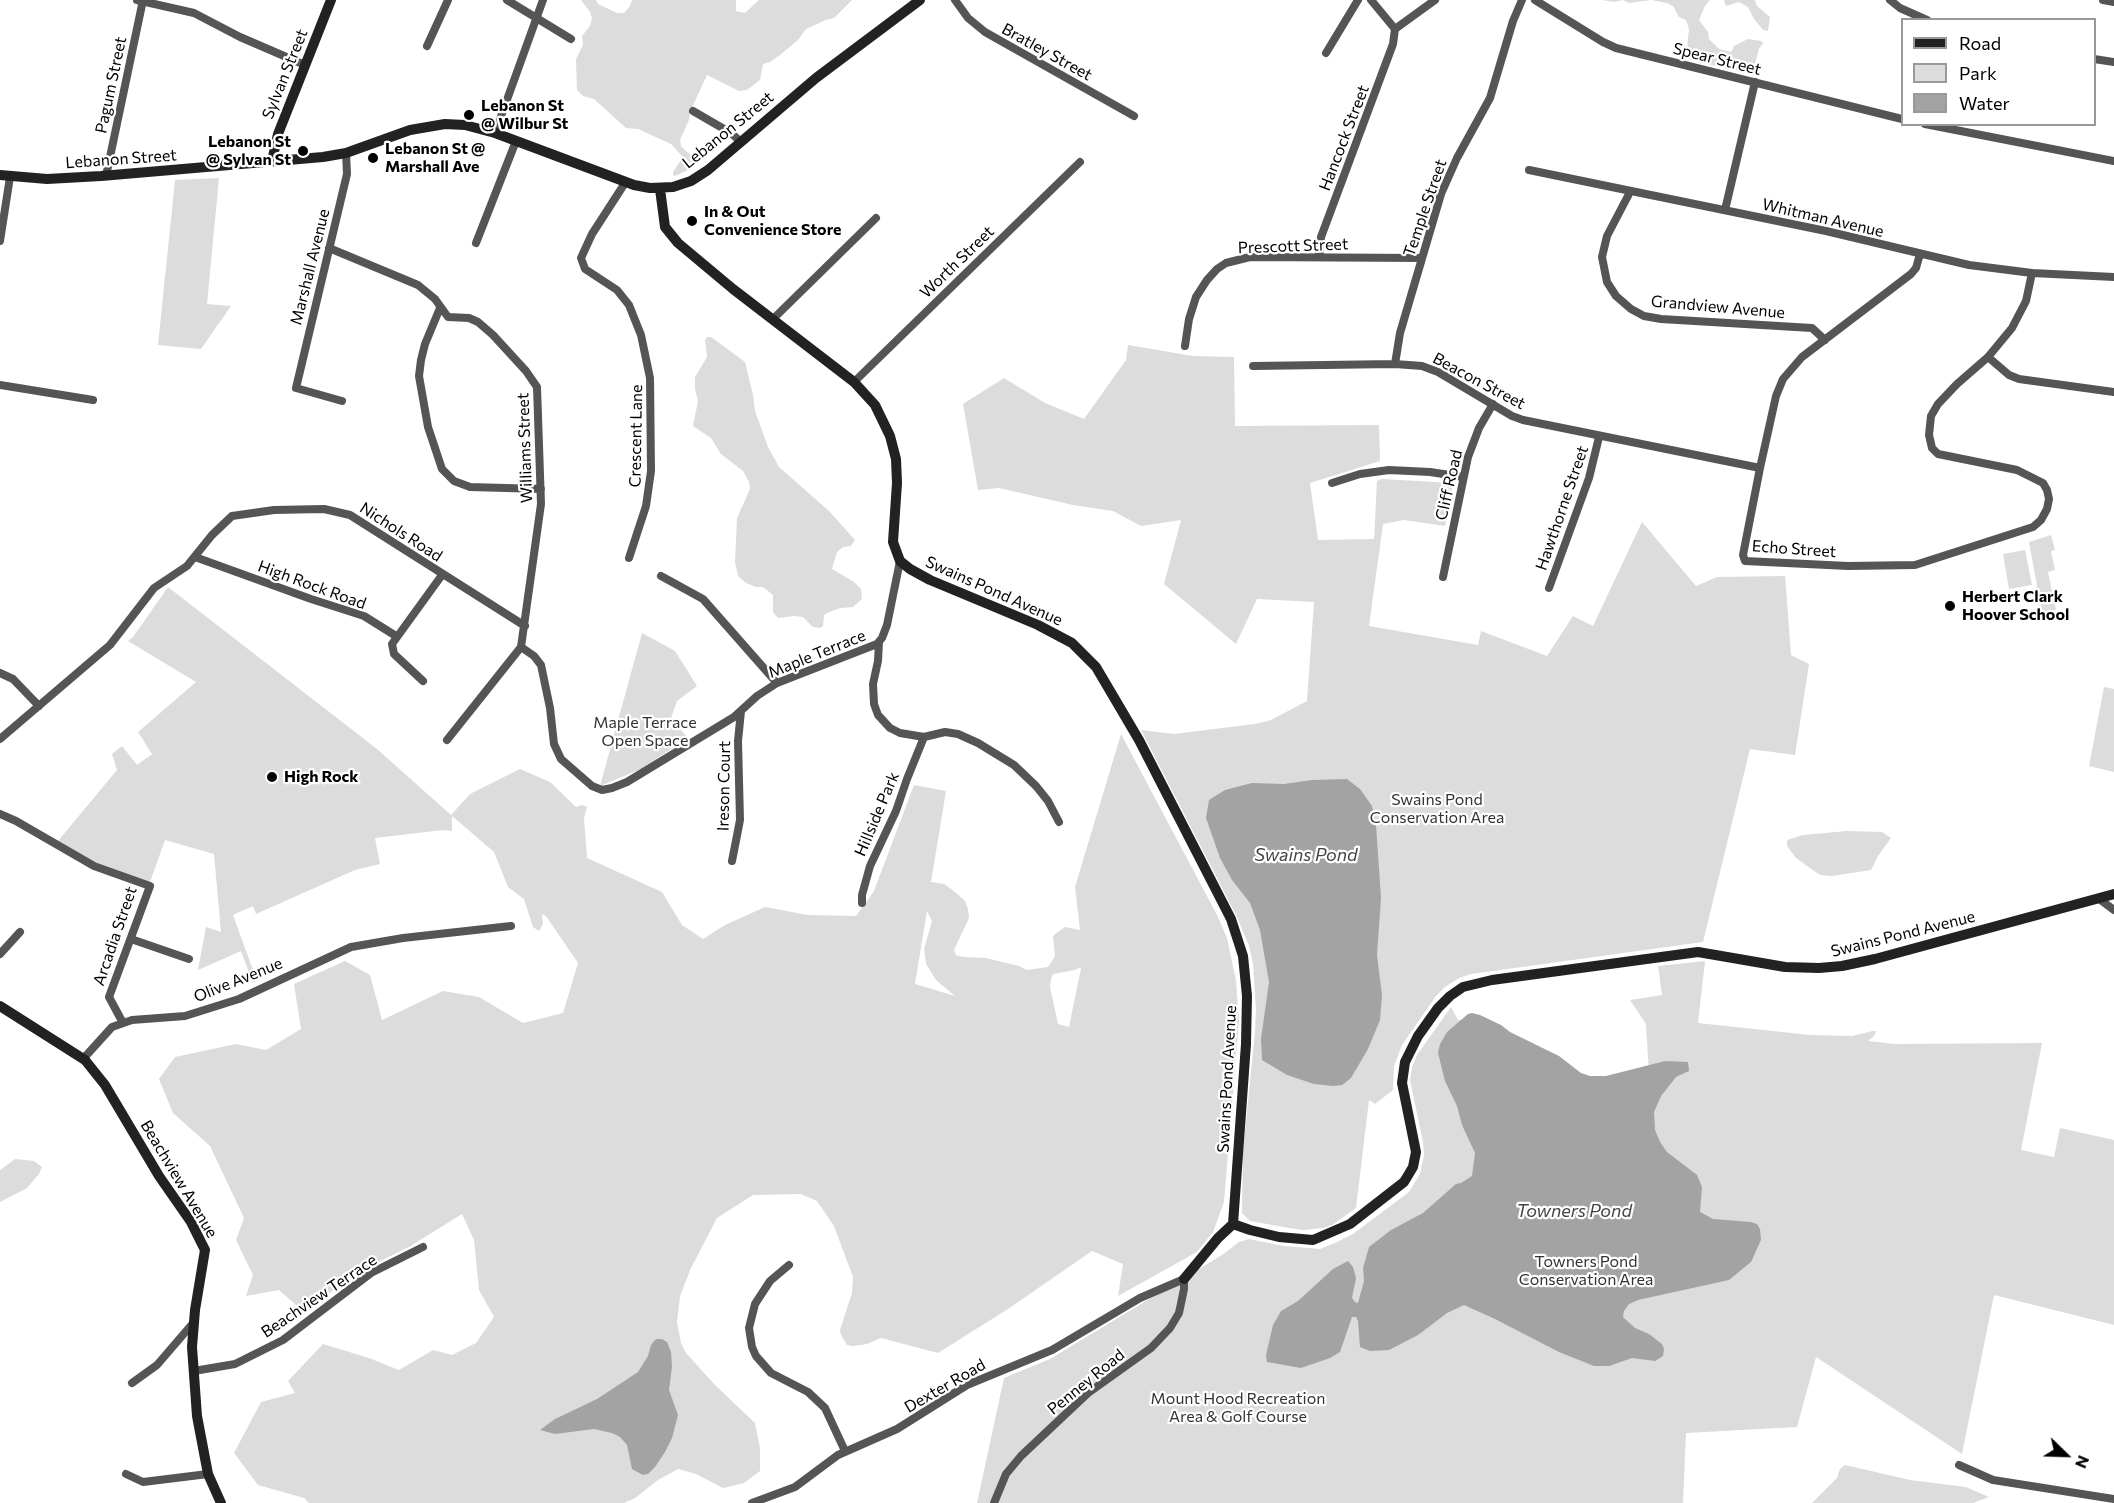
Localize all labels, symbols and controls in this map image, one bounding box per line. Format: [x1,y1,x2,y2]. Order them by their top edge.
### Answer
legend [1901,18,2096,126]
street label: Bratley Street [998,19,1096,85]
street label: Sylvan Street [258,26,312,122]
text: Road [1959,32,2001,54]
street label: Pagum Street [91,35,131,135]
street label: Spear Street [1671,39,1763,79]
text: Park [1959,62,1997,84]
street label: Hancock Street [1315,82,1373,194]
street label: Lebanon Street [679,87,777,173]
text: Water [1959,92,2010,114]
place label: Lebanon St @ Wilbur St [481,96,568,134]
marker: Lebanon St @ Wilbur St [462,108,476,122]
place label: Lebanon St @ Sylvan St [206,132,291,170]
place label: Lebanon St @ Marshall Ave [385,139,485,177]
marker: Lebanon St @ Sylvan St [296,144,310,158]
street label: Lebanon Street [65,146,177,172]
marker: Lebanon St @ Marshall Ave [366,151,380,165]
street label: Temple Street [1399,157,1451,259]
street label: Whitman Avenue [1760,195,1886,241]
place label: In & Out Convenience Store [704,202,841,240]
street label: Marshall Avenue [286,207,334,327]
marker: In & Out Convenience Store [685,214,699,228]
street label: Worth Street [916,222,998,302]
street label: Prescott Street [1237,234,1349,258]
street label: Grandview Avenue [1650,292,1786,322]
street label: Beacon Street [1429,349,1529,413]
street label: Crescent Lane [626,384,646,488]
street label: Williams Street [513,392,537,504]
street label: Hawthorne Street [1532,443,1592,573]
street label: Cliff Road [1432,448,1466,522]
street label: Nichols Road [356,498,446,566]
street label: Echo Street [1751,536,1837,562]
street label: Swains Pond Avenue [923,552,1065,630]
street label: High Rock Road [255,557,369,613]
place label: Herbert Clark Hoover School [1962,587,2069,625]
marker: Herbert Clark Hoover School [1943,599,1957,613]
street label: Maple Terrace [765,626,869,682]
park label: Maple Terrace Open Space [593,713,697,751]
street label: Ireson Court [714,741,734,831]
place label: High Rock [284,767,359,787]
street label: Hillside Park [851,769,903,859]
marker: High Rock [265,770,279,784]
park label: Swains Pond Conservation Area [1370,790,1504,828]
water label: Swains Pond [1255,844,1357,866]
street label: Arcadia Street [89,884,141,988]
street label: Swains Pond Avenue [1829,907,1977,961]
street label: Olive Avenue [191,953,285,1007]
street label: Swains Pond Avenue [1214,1005,1240,1153]
street label: Beachview Avenue [136,1117,222,1241]
water label: Towners Pond [1516,1200,1632,1222]
street label: Beachview Terrace [258,1250,380,1342]
park label: Towners Pond Conservation Area [1519,1252,1653,1290]
street label: Penney Road [1044,1345,1128,1419]
street label: Dexter Road [901,1355,989,1417]
park label: Mount Hood Recreation Area & Golf Course [1151,1389,1325,1427]
north arrow [2036,1425,2096,1485]
text: N [2072,1453,2094,1471]

